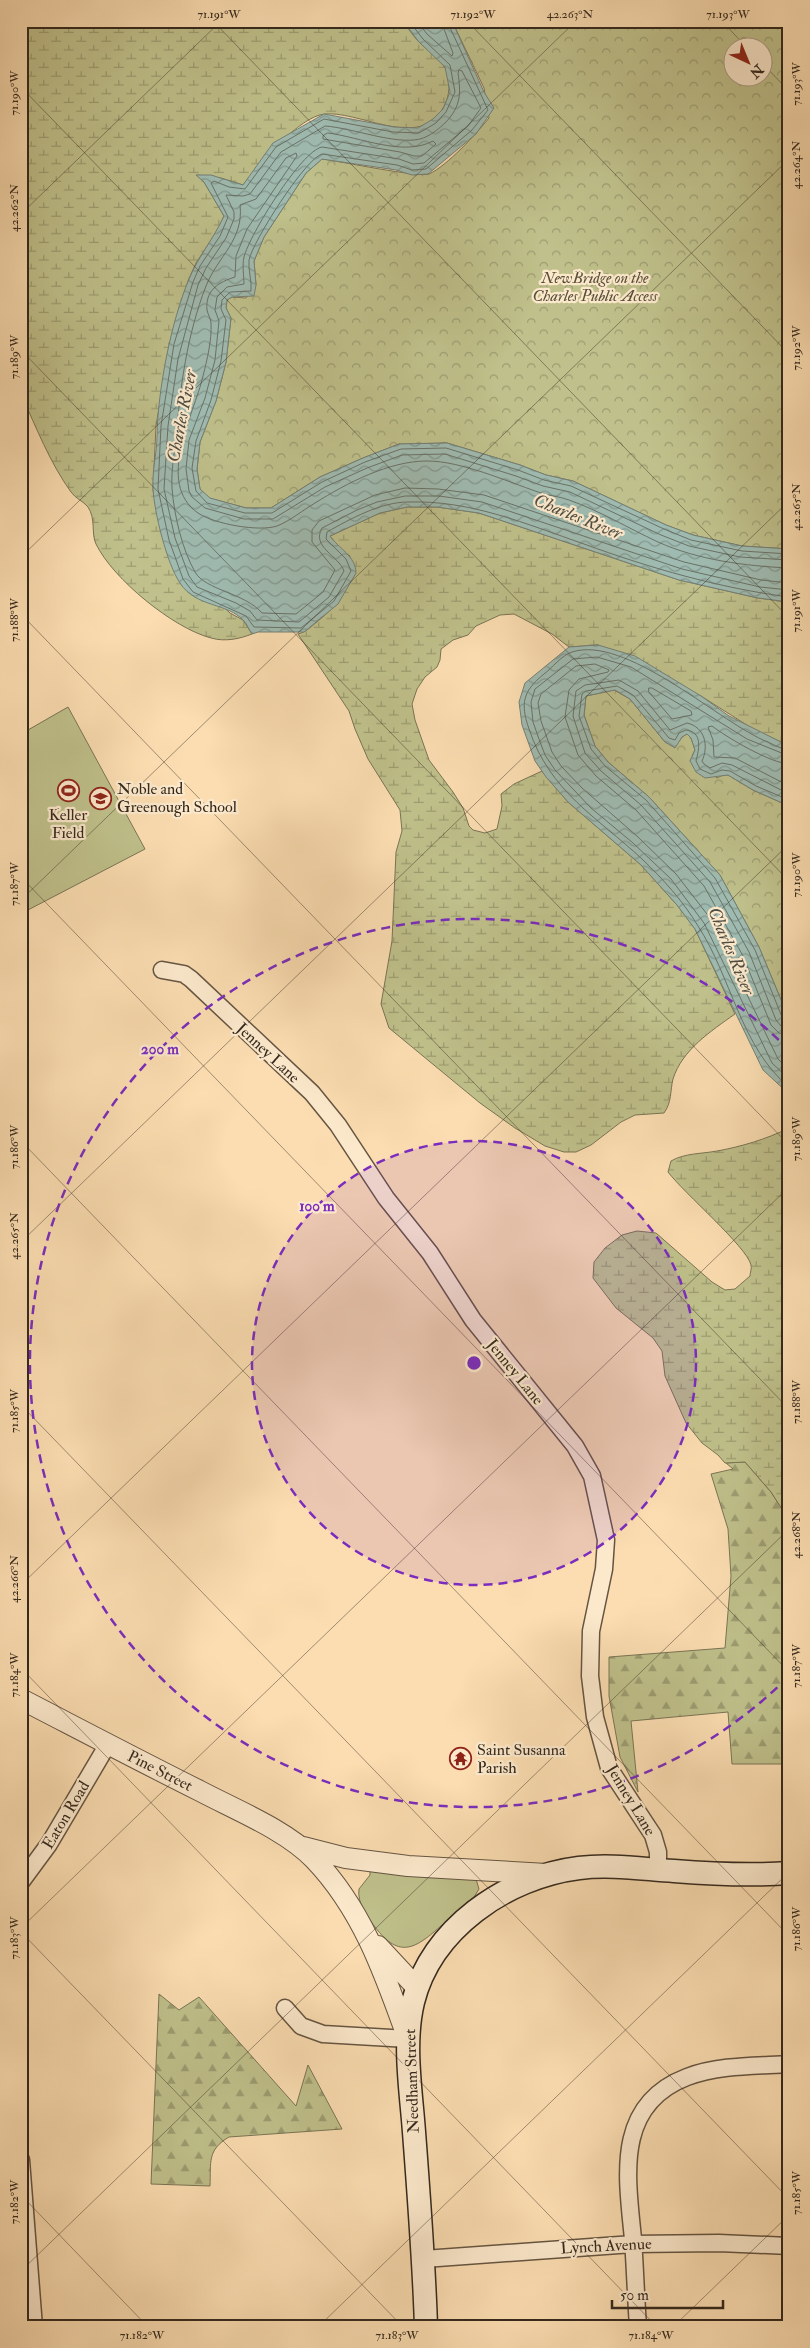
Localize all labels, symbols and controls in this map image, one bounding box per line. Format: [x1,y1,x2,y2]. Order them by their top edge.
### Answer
text: 71.191°W [197,7,241,22]
text: 71.192°W [450,7,496,22]
text: 42.263°N [547,7,594,22]
text: 71.193°W [706,7,751,22]
north arrow [722,38,772,88]
text: N [746,60,768,82]
text: 71.193°W [789,61,804,106]
text: 71.190°W [7,70,22,116]
text: 42.264°N [789,141,804,189]
text: 42.262°N [7,184,22,232]
park label: NewBridge on the Charles Public Access [533,268,658,306]
text: 71.192°W [789,325,804,371]
text: 71.189°W [7,334,22,379]
water label: Charles River [162,367,202,464]
text: 42.265°N [789,483,804,531]
water label: Charles River [530,489,627,546]
text: 71.191°W [789,589,804,633]
text: 71.188°W [7,597,22,642]
sports icon: Keller Field [56,779,80,803]
place label: Noble and Greenough School [117,779,237,817]
school or university icon: Noble and Greenough School [89,786,113,810]
place label: Keller Field [49,805,87,843]
text: 71.190°W [789,852,804,898]
text: 71.187°W [7,861,22,906]
water label: Charles River [702,903,760,1000]
street label: Jenney Lane [231,1018,304,1088]
text: 200 m [141,1040,179,1059]
text: 71.189°W [789,1116,804,1161]
text: 71.186°W [7,1124,22,1169]
text: 100 m [299,1197,335,1216]
text: 42.265°N [7,1212,22,1260]
street label: Jenney Lane [481,1334,548,1410]
centre of rings [465,1354,483,1372]
text: 71.188°W [789,1379,804,1424]
text: 71.185°W [7,1388,22,1433]
text: 42.268°N [789,1511,804,1559]
text: 42.266°N [7,1555,22,1603]
text: 71.187°W [789,1643,804,1688]
text: 71.184°W [7,1652,22,1697]
place label: Saint Susanna Parish [477,1740,566,1778]
street label: Pine Street [124,1746,196,1796]
temple icon: Saint Susanna Parish [449,1747,473,1771]
street label: Jenney Lane [601,1760,660,1840]
street label: Eaton Road [38,1777,94,1853]
text: 71.186°W [789,1906,804,1951]
text: 71.183°W [7,1916,22,1960]
street label: Needham Street [400,2028,424,2134]
text: 71.185°W [789,2170,804,2215]
text: 71.182°W [7,2179,22,2224]
street label: Lynch Avenue [560,2234,652,2258]
scale bar [612,2278,724,2310]
text: 50 m [620,2286,649,2305]
text: 71.182°W [120,2328,165,2343]
text: 71.183°W [375,2328,419,2343]
text: 71.184°W [629,2328,674,2343]

